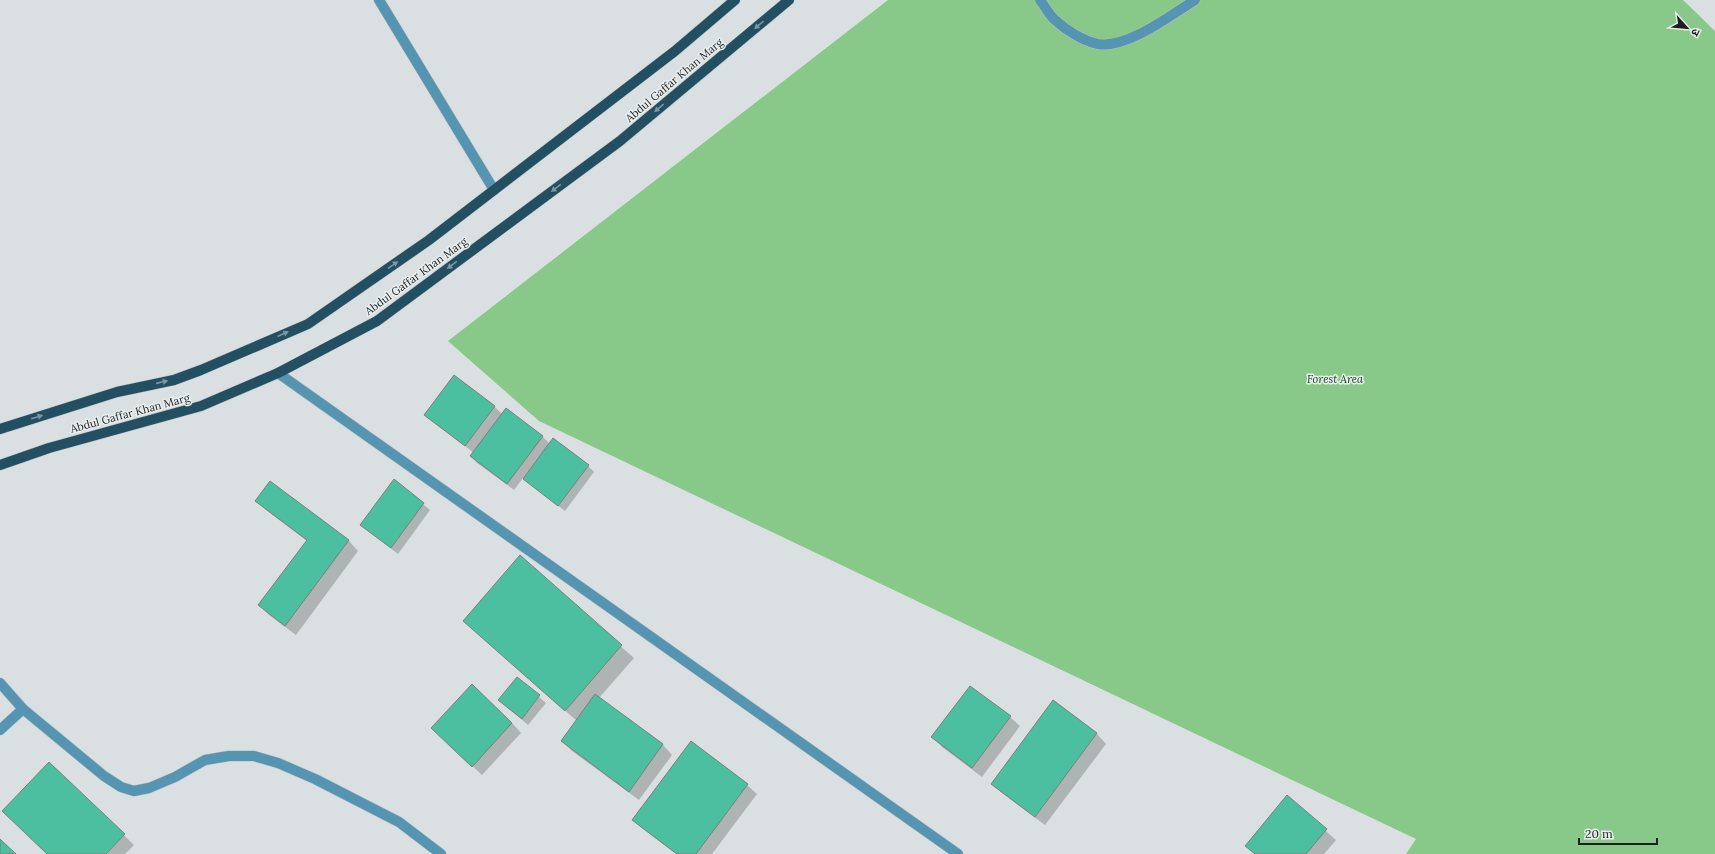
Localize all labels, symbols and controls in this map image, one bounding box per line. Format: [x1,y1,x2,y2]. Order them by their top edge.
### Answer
north arrow [1667,8,1707,48]
one-way arrow [753,20,764,29]
text: उ [1688,26,1704,39]
street label: Abdul Gaffar Khan Marg [622,34,726,126]
one-way arrow [653,104,664,113]
one-way arrow [551,184,562,192]
street label: Abdul Gaffar Khan Marg [361,234,471,318]
one-way arrow [387,261,398,269]
one-way arrow [446,261,457,269]
one-way arrow [278,331,290,337]
park label: Forest Area [1307,372,1364,386]
one-way arrow [156,379,169,385]
street label: Abdul Gaffar Khan Marg [68,390,192,436]
one-way arrow [32,414,44,420]
scale bar [1579,820,1657,846]
text: 20 m [1585,826,1613,841]

